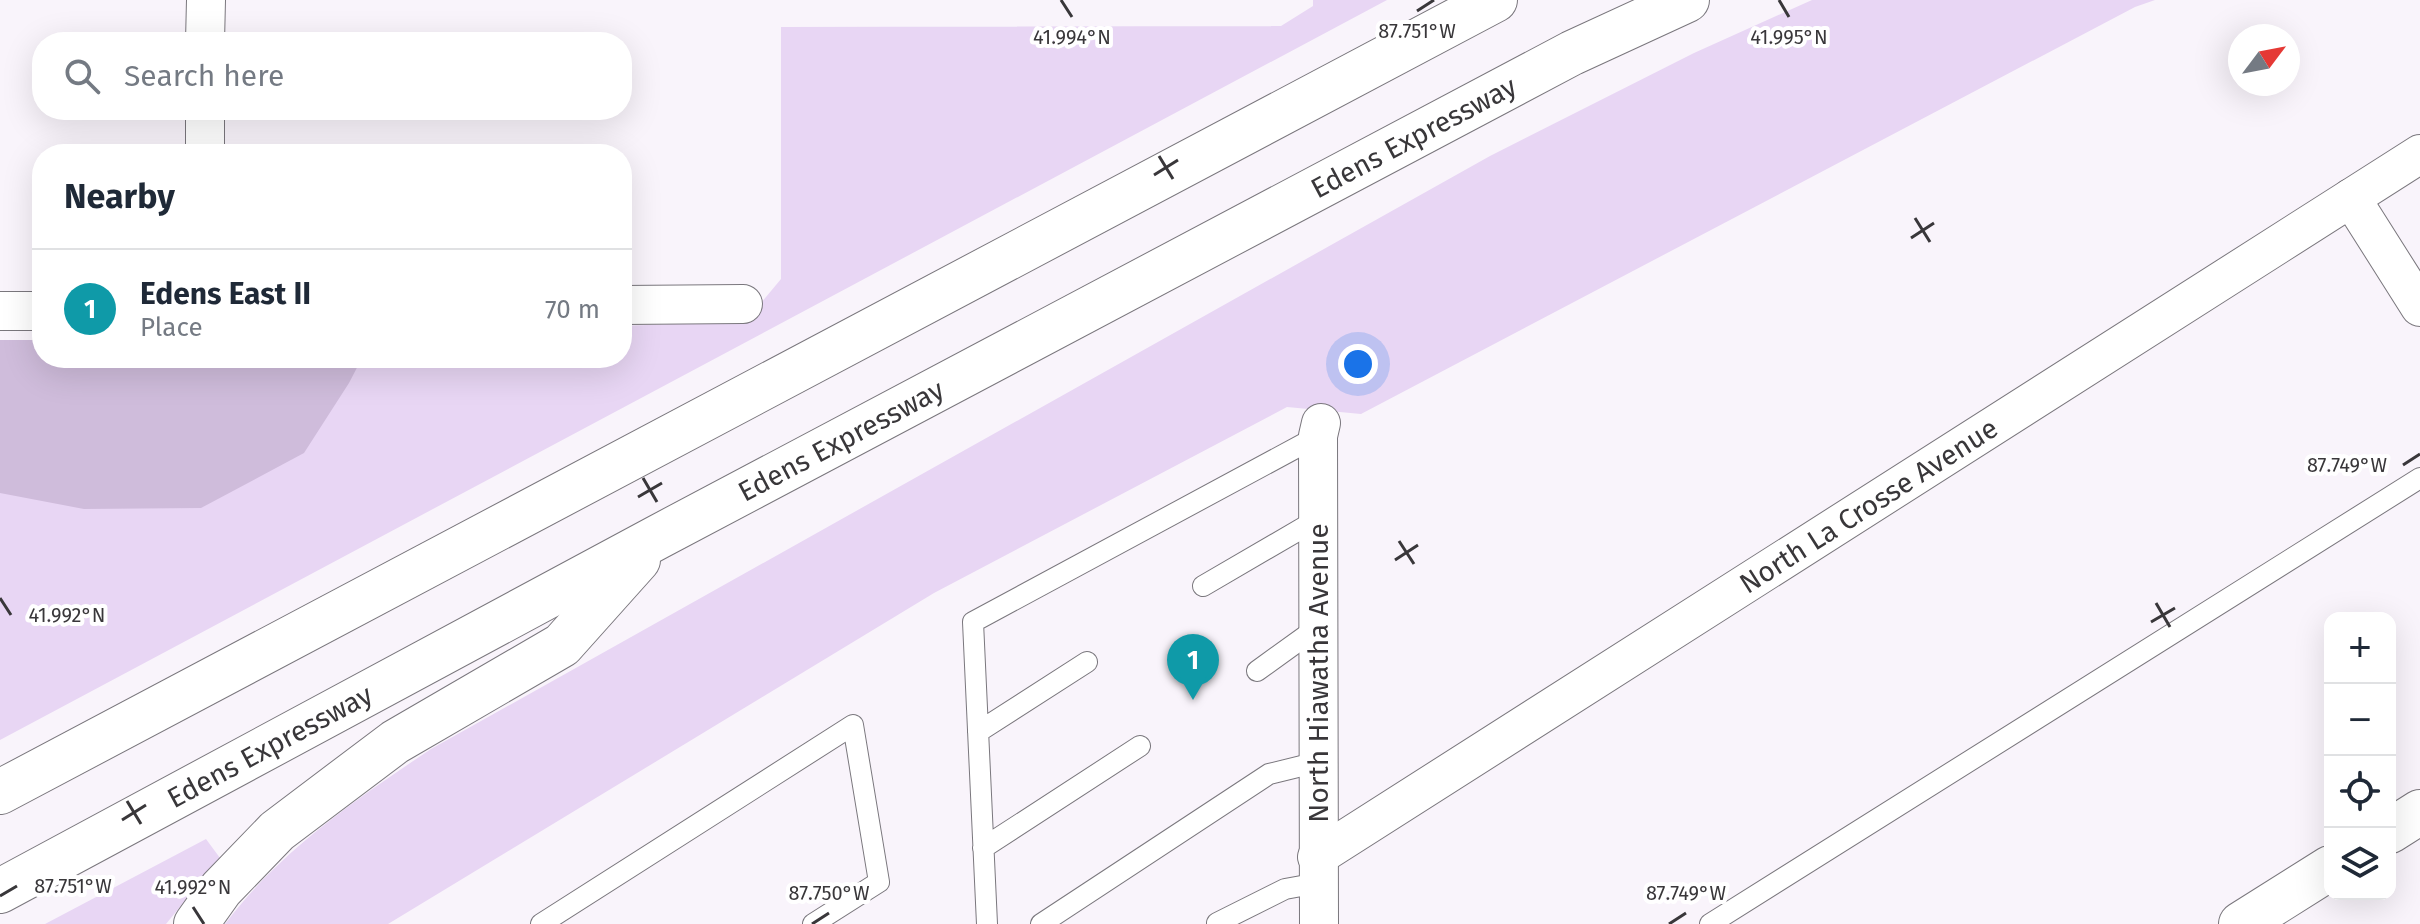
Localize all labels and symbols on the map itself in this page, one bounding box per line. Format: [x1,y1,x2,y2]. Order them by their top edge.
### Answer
text: 87.751°W [1378,19,1456,43]
north arrow [2228,24,2300,96]
text: 41.994°N [1033,25,1111,49]
text: 41.995°N [1750,25,1828,49]
street label: Edens Expressway [1305,69,1522,205]
your location [1338,344,1378,384]
street label: Edens Expressway [732,372,949,508]
street label: North La Crosse Avenue [1733,411,2004,600]
text: 87.749°W [2307,453,2388,477]
street label: North Hiawatha Avenue [1302,523,1335,823]
text: 41.992°N [28,603,106,627]
pin: 1 [1167,634,1219,700]
street label: Edens Expressway [161,677,378,815]
text: 87.751°W [34,874,112,898]
text: 41.992°N [154,875,232,899]
text: 87.750°W [788,881,870,905]
text: 87.749°W [1646,881,1727,905]

